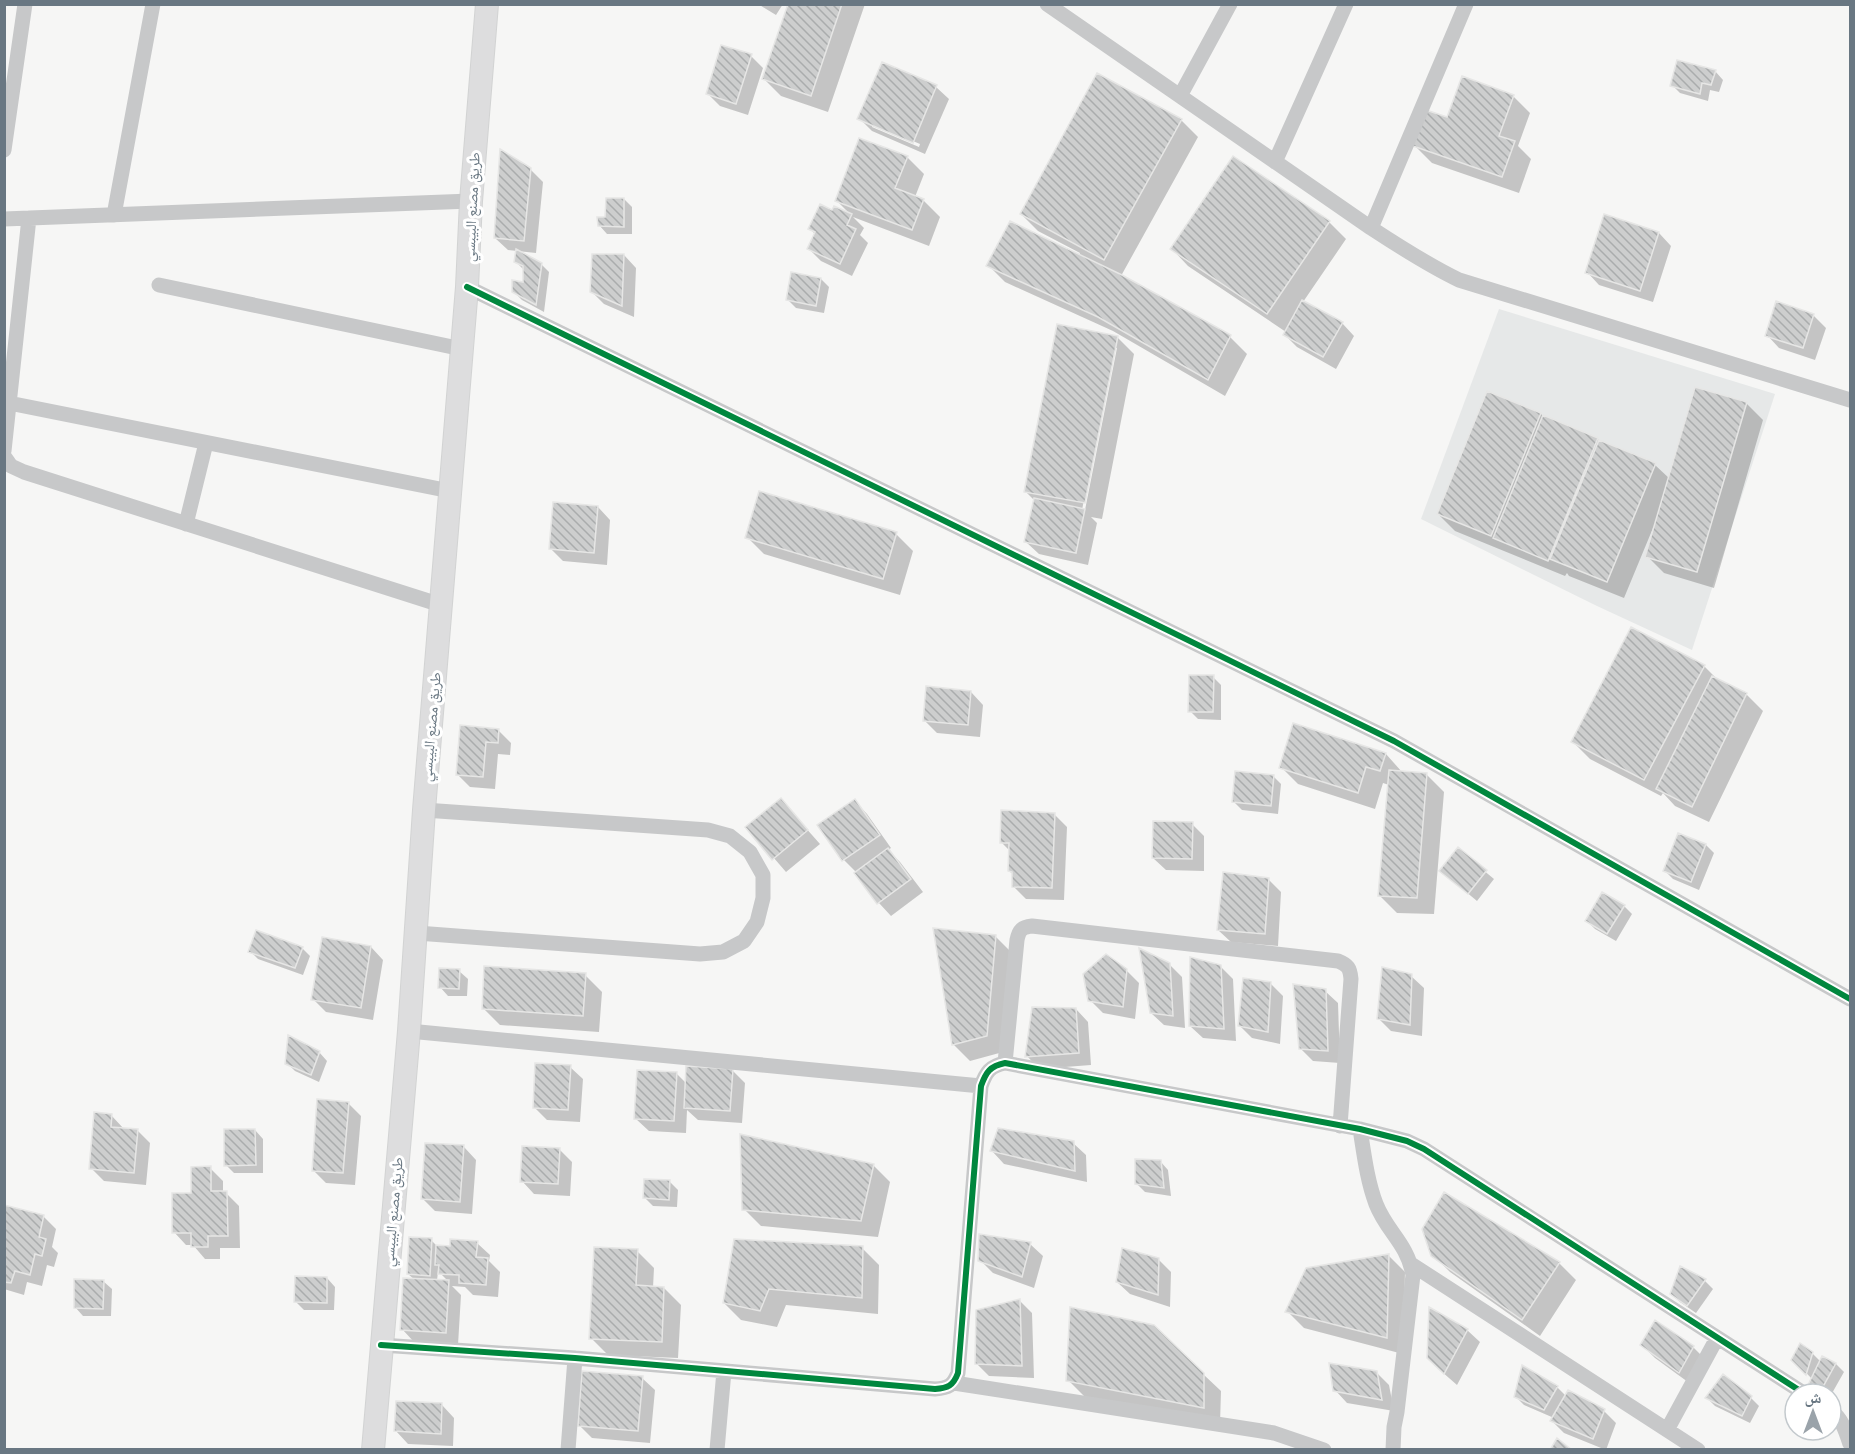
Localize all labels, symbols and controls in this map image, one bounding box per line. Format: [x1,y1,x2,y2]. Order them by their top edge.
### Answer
street label: طريق مصنع البيبسي [459,151,487,263]
street label: طريق مصنع البيبسي [416,671,448,783]
street label: طريق مصنع البيبسي [378,1156,410,1268]
north arrow [1783,1382,1843,1442]
text: ش [1805,1387,1822,1407]

